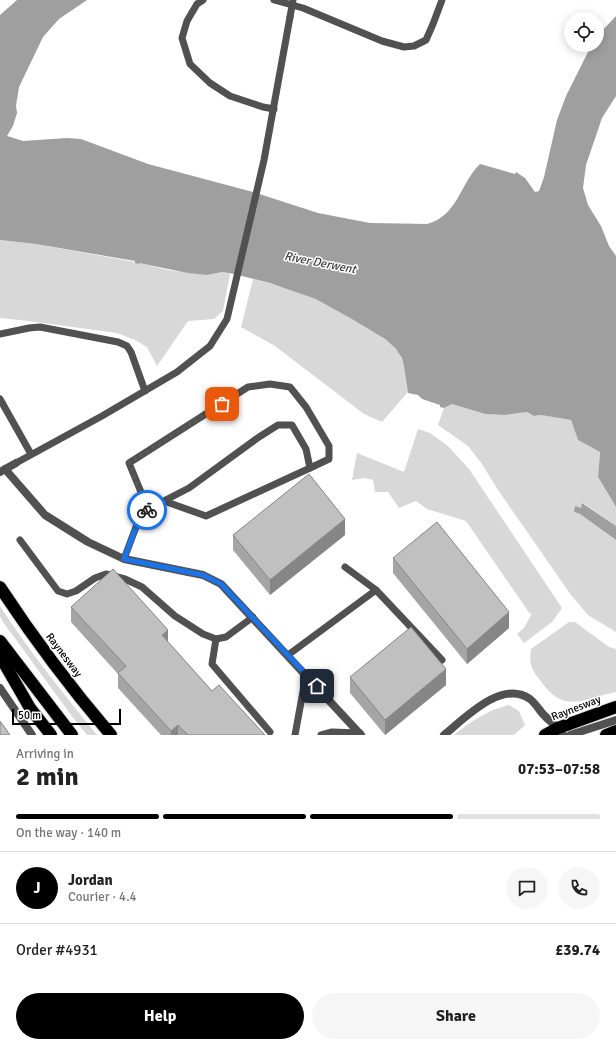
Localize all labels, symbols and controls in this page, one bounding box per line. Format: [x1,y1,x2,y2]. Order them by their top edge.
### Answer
map controls [564,12,604,52]
button: locate [564,12,604,52]
water label: River Derwent [283,249,359,278]
pin [205,387,239,421]
icon: bag [211,393,233,415]
courier [127,490,167,530]
icon: bike [136,499,158,521]
street label: Raynesway [43,630,85,680]
pin [300,669,334,703]
icon: home [306,675,328,697]
street label: Raynesway [549,692,603,723]
scale bar [12,707,121,726]
text: 50 m [18,709,41,722]
text: Arriving in [16,746,74,762]
text: 07:53–07:58 [518,760,600,778]
text: 2 min [16,761,79,793]
text: On the way · 140 m [16,825,121,841]
button: chat [506,867,548,909]
button: phone [558,867,600,909]
text: Jordan [68,871,113,889]
text: J [33,879,41,897]
text: Courier · 4.4 [68,889,137,905]
text: Order #4931 [16,941,98,959]
text: £39.74 [555,941,600,959]
button: Help [16,993,304,1039]
button: Share [312,993,600,1039]

